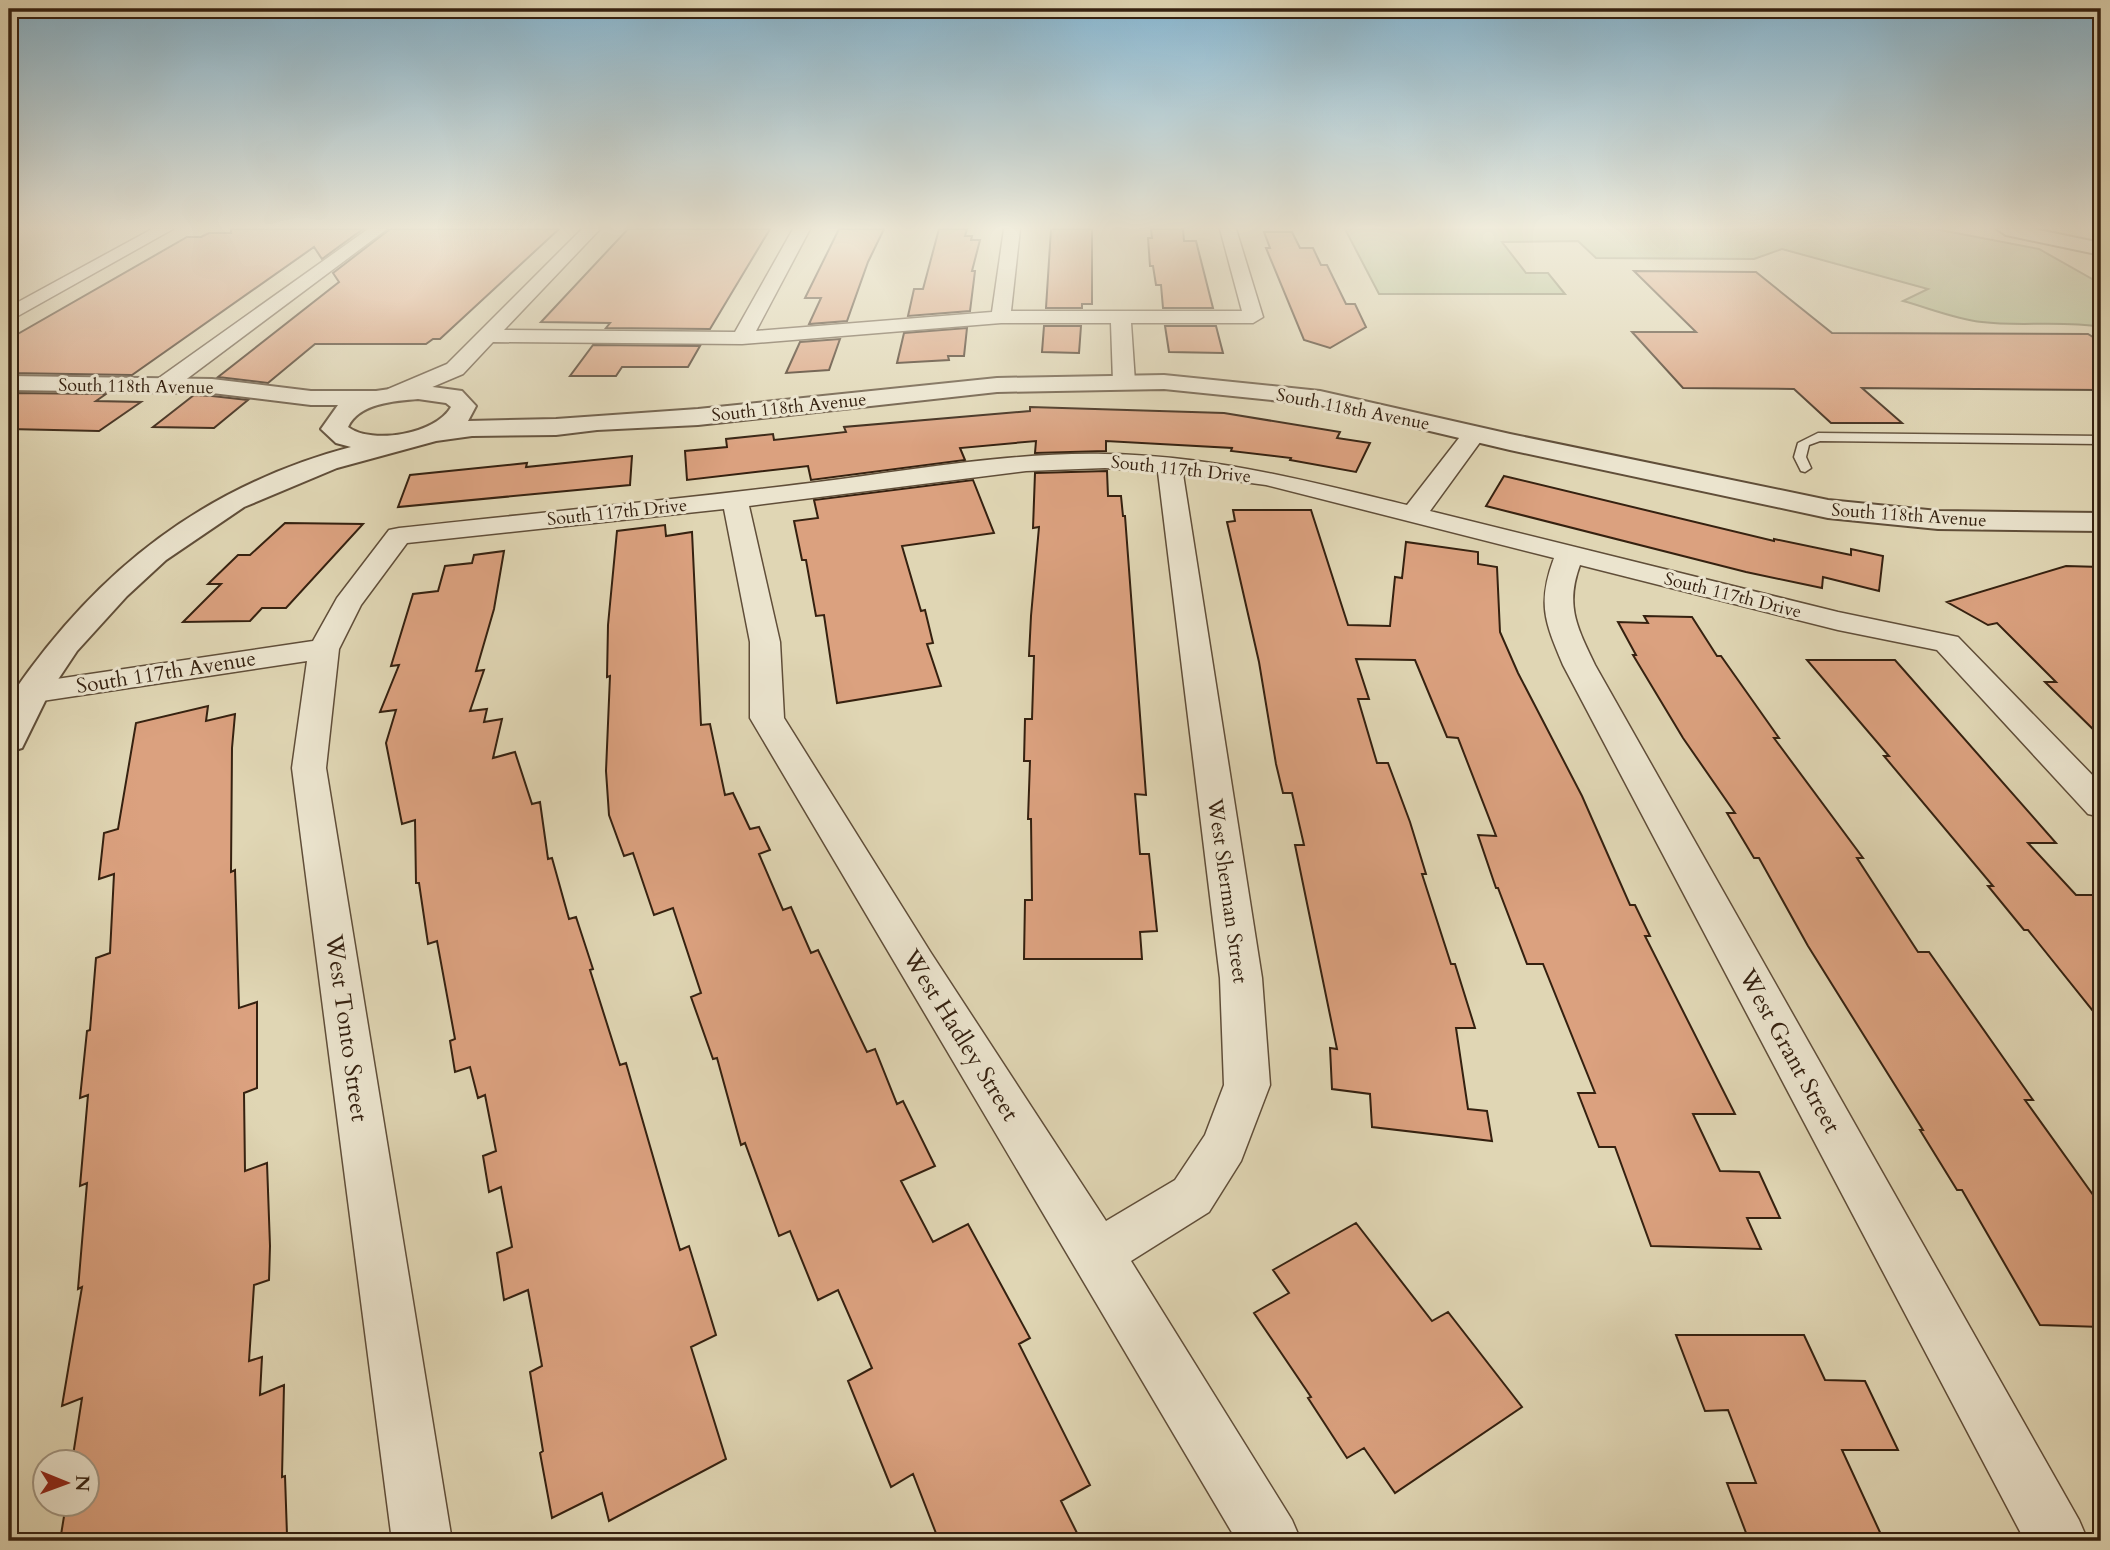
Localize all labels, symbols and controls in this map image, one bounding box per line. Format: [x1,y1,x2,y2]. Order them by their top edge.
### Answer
street label: South 118th Avenue [58,373,214,400]
street label: South 118th Avenue [1274,382,1432,437]
street label: South 118th Avenue [710,387,868,428]
street label: South 117th Drive [1110,450,1252,489]
street label: South 117th Drive [546,493,688,532]
street label: South 118th Avenue [1831,498,1987,533]
street label: South 117th Drive [1662,566,1804,625]
street label: South 117th Avenue [74,644,258,701]
street label: West Sherman Street [1200,796,1255,986]
street label: West Tonto Street [317,931,376,1124]
street label: West Hadley Street [894,942,1027,1128]
street label: West Grant Street [1730,962,1849,1140]
north arrow [32,1448,102,1518]
text: N [69,1475,95,1492]

